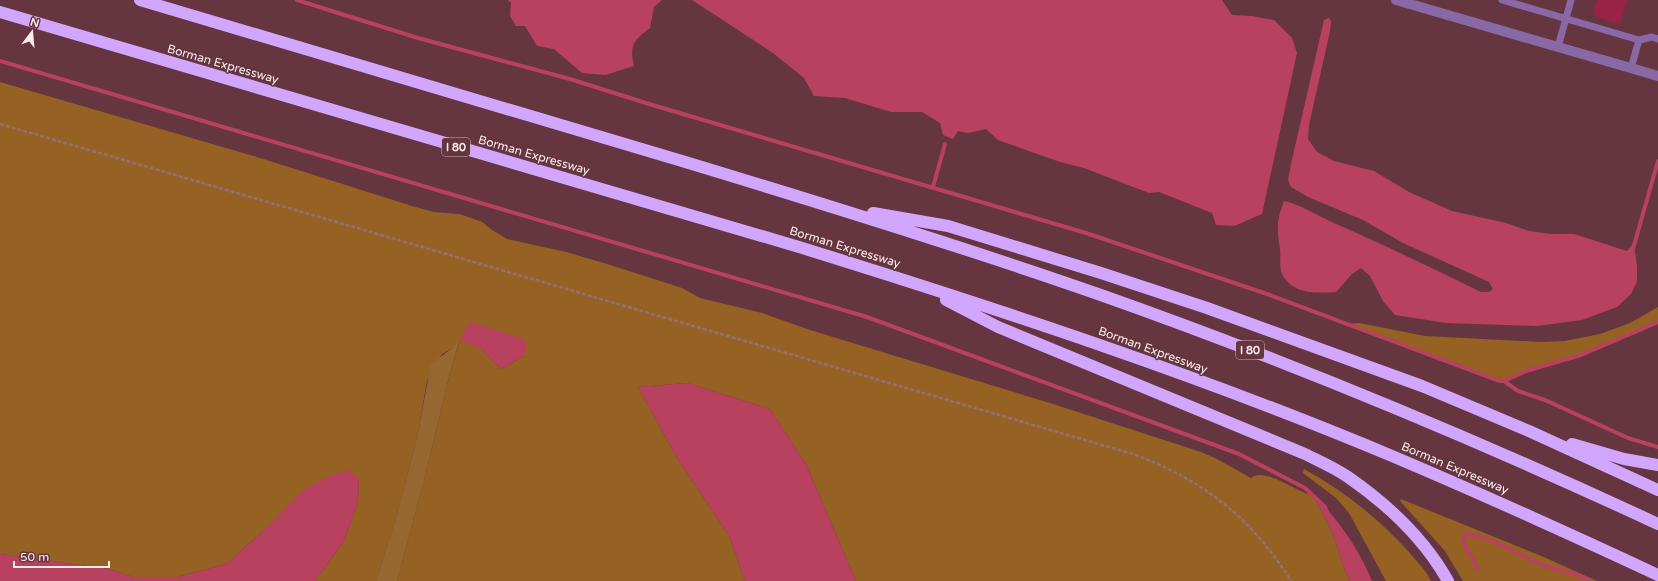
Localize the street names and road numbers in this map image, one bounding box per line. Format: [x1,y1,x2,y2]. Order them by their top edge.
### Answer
street label: Borman Expressway [166,41,281,87]
street label: Borman Expressway [477,132,592,178]
road number: I 80 [442,138,470,156]
street label: Borman Expressway [788,223,903,271]
street label: Borman Expressway [1096,324,1210,376]
road number: I 80 [1236,341,1264,359]
street label: Borman Expressway [1399,439,1511,497]

